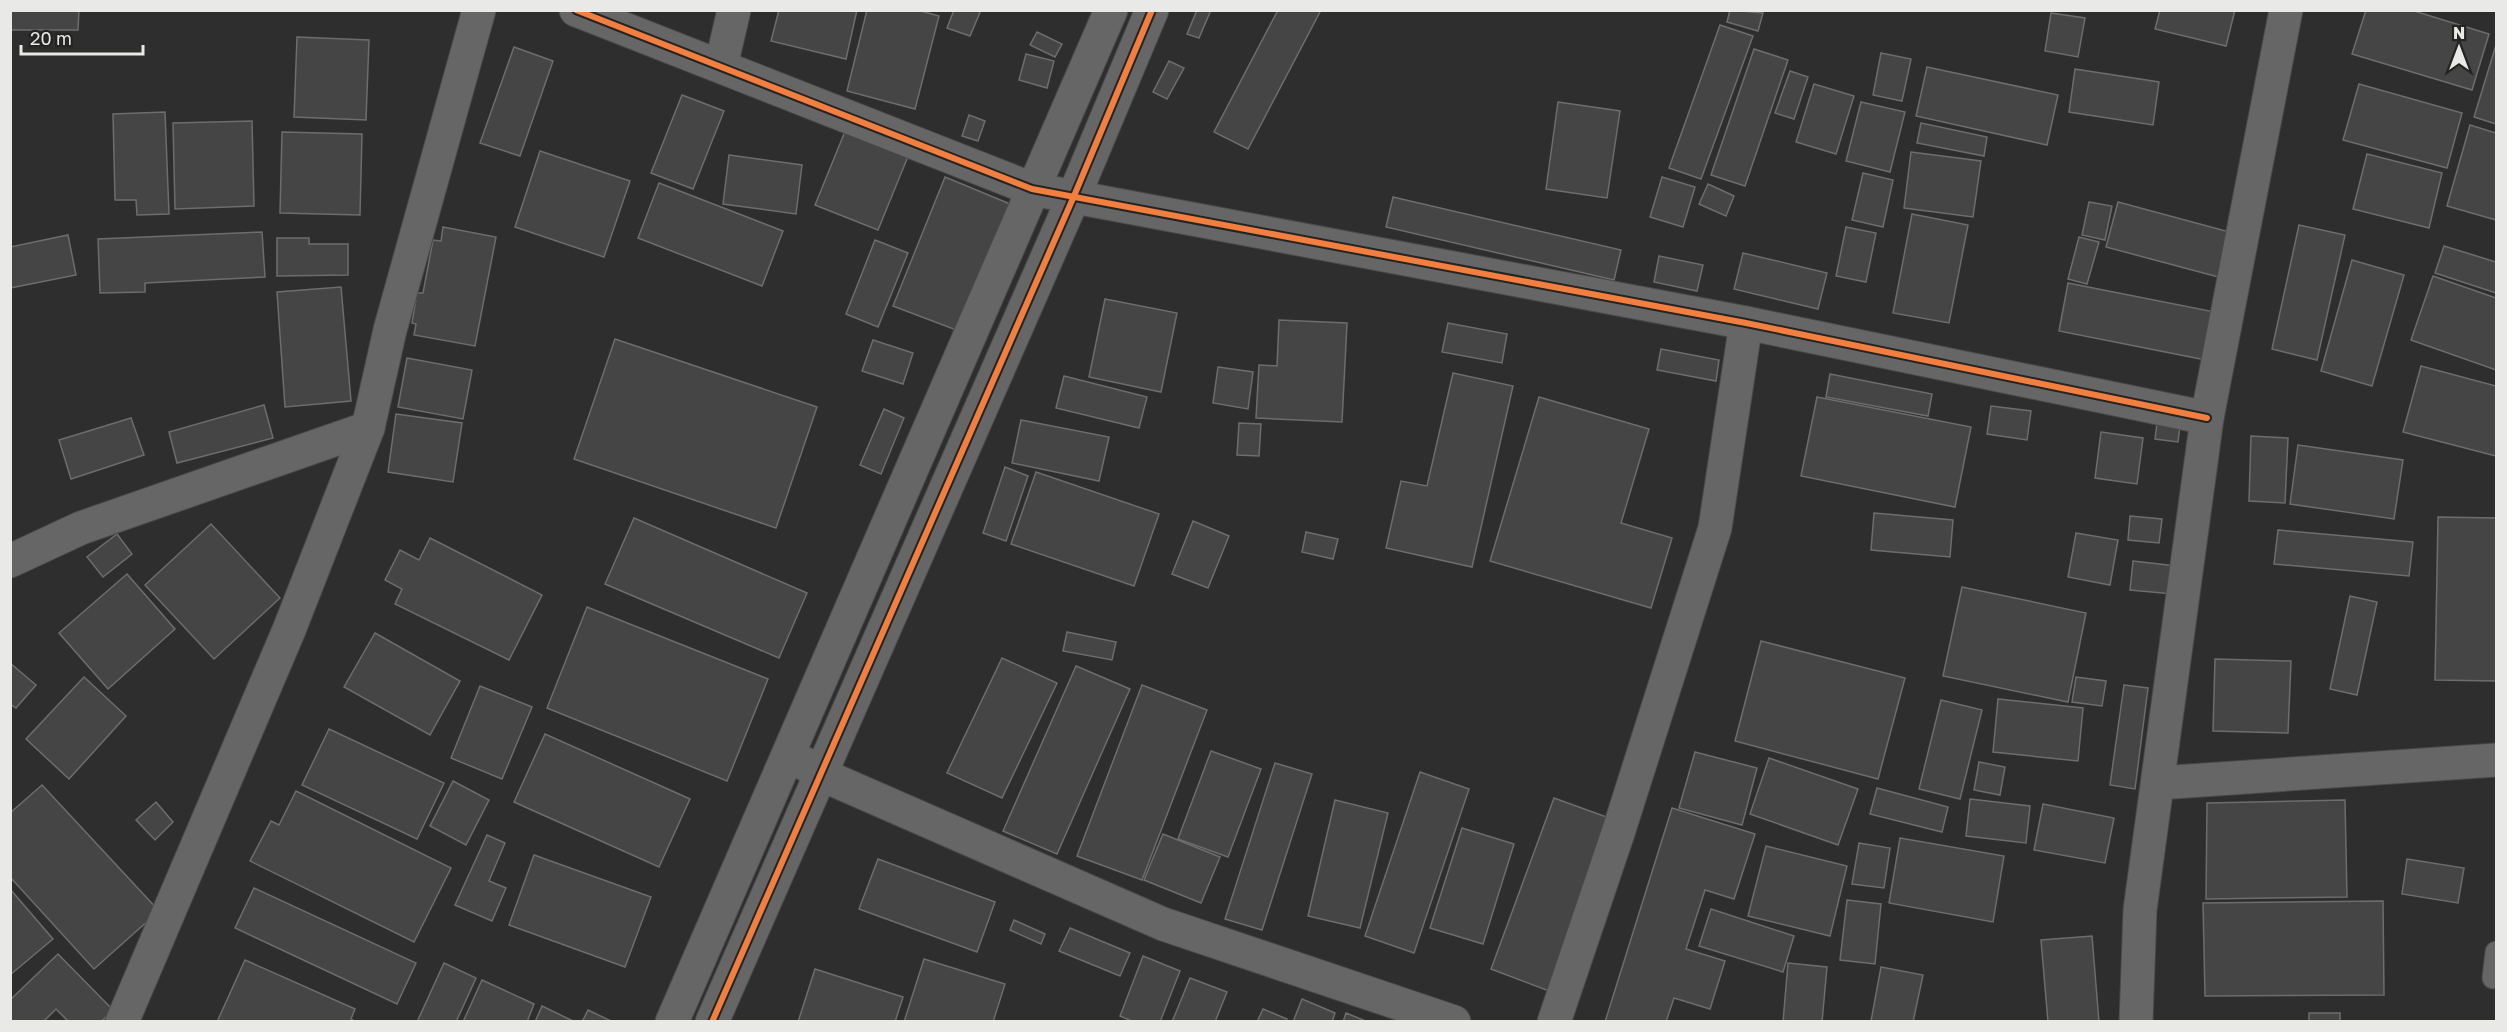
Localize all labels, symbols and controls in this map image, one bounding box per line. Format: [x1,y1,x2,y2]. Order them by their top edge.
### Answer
scale bar [21,18,142,56]
north arrow [2429,18,2489,78]
text: N [2453,23,2465,43]
text: 20 m [30,27,72,49]

